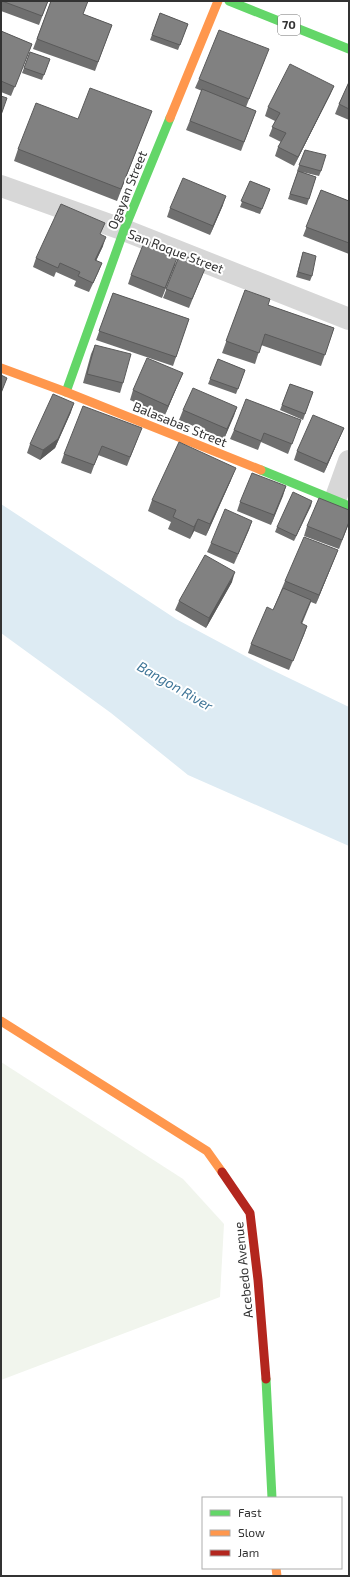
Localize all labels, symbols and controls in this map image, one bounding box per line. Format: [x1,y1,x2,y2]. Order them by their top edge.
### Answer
road number: 70 [278,15,300,35]
street label: Ogayan Street [104,148,150,232]
street label: San Roque Street [126,225,226,277]
street label: Balasabas Street [131,398,229,450]
water label: Bangon River [134,657,216,714]
street label: Acebedo Avenue [230,1221,256,1319]
legend [202,1497,342,1569]
text: Fast [238,1505,262,1519]
text: Slow [238,1525,265,1539]
text: Jam [238,1545,259,1559]

